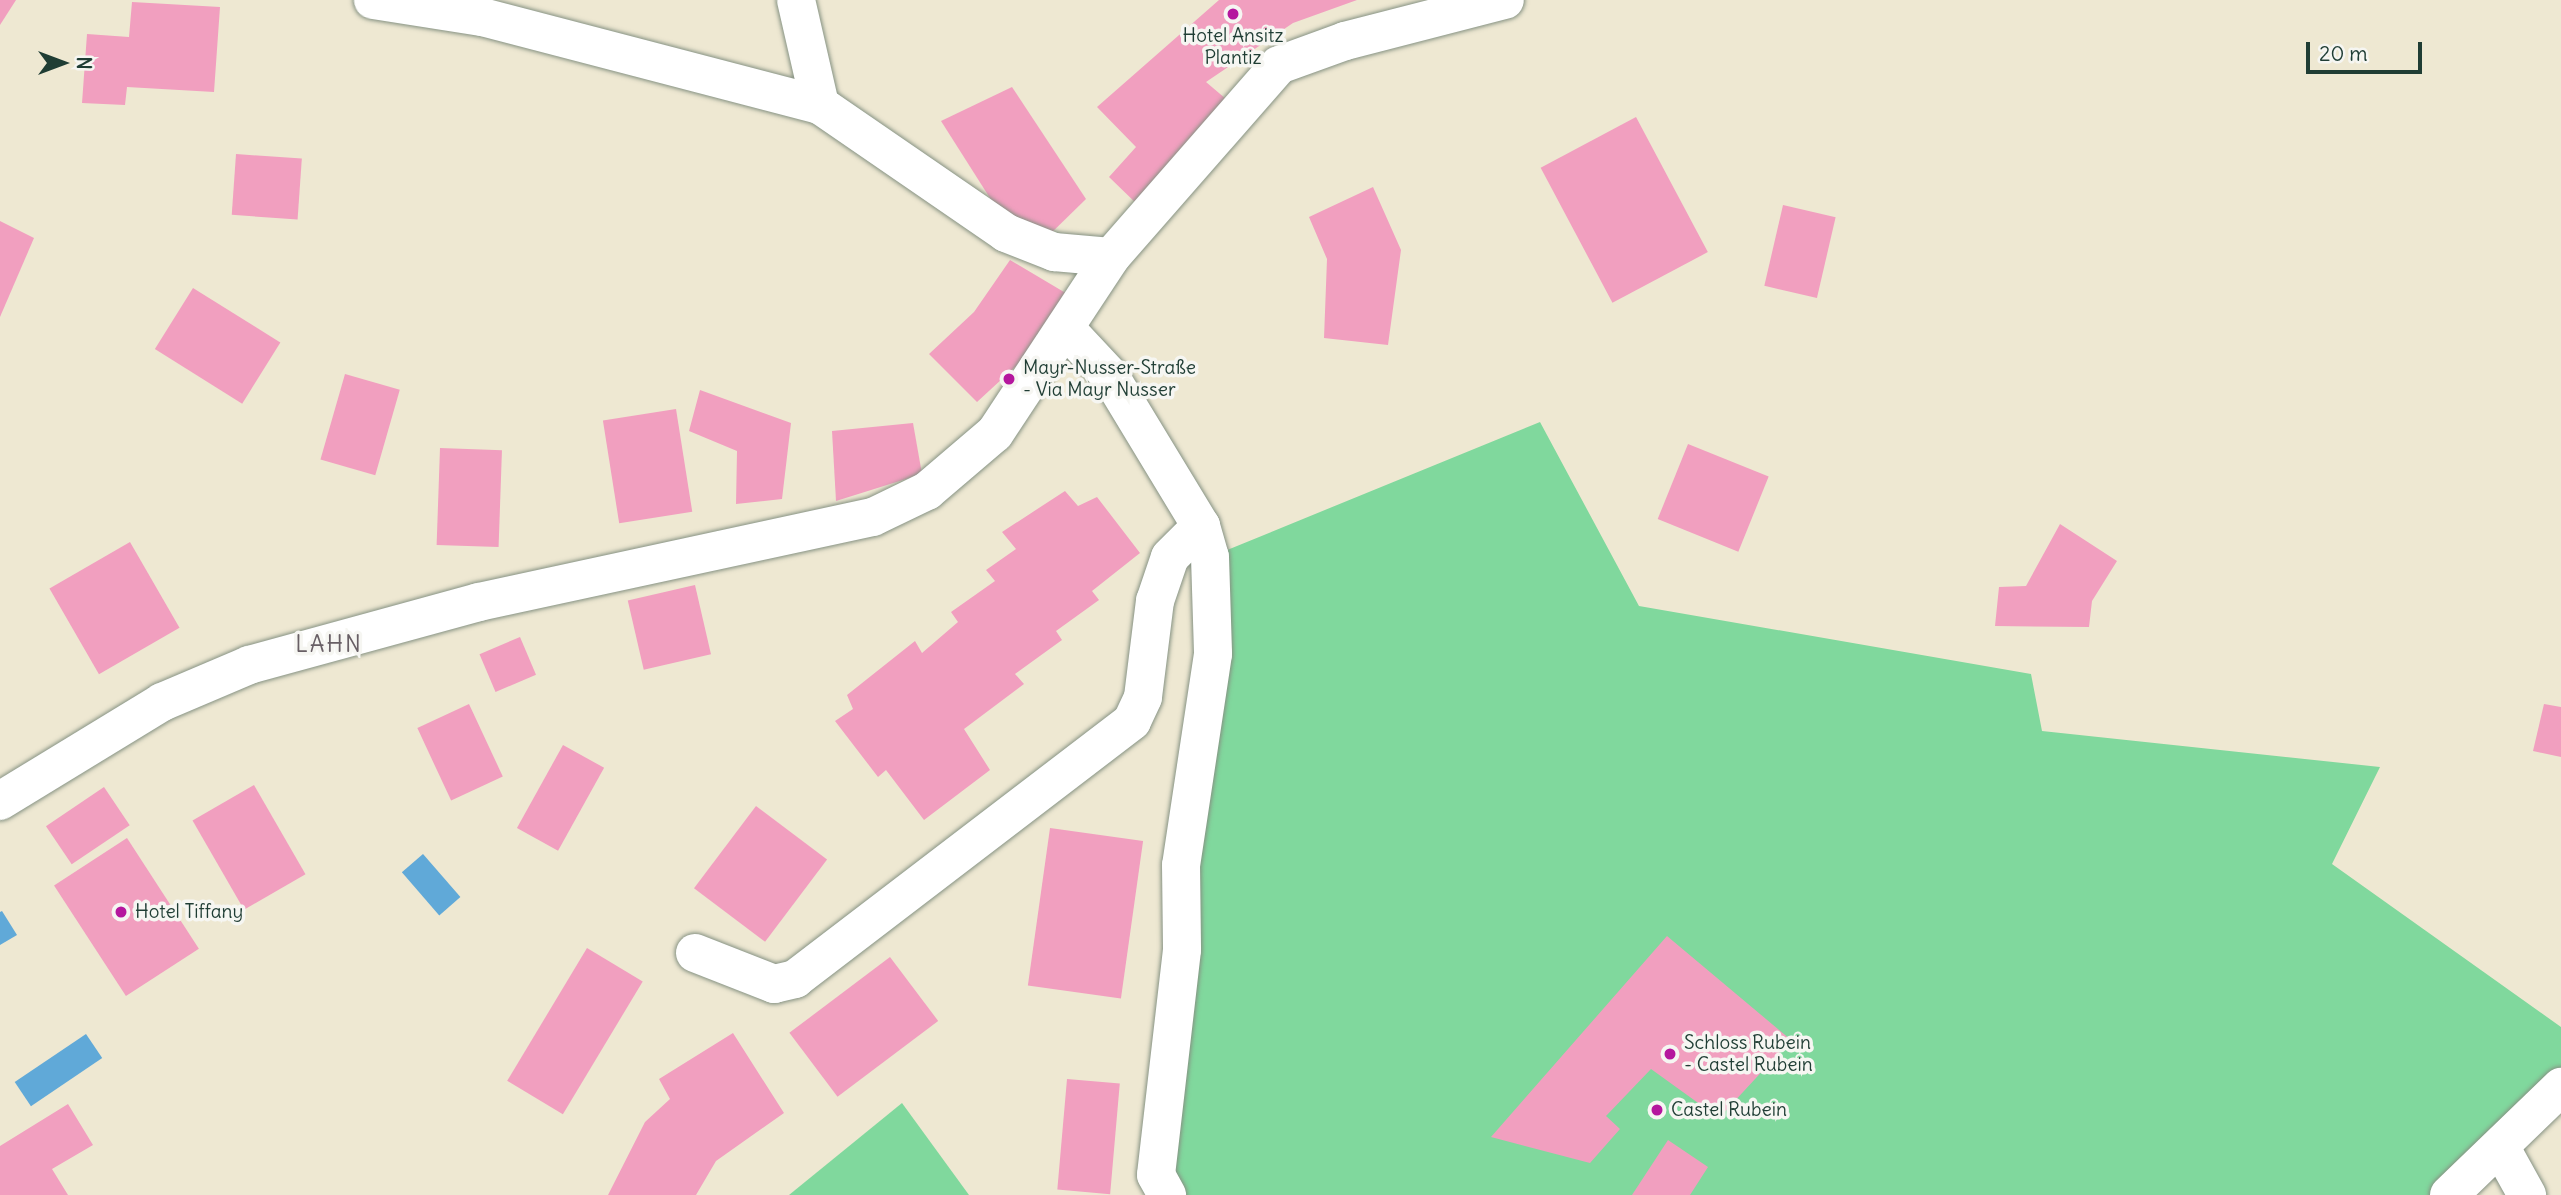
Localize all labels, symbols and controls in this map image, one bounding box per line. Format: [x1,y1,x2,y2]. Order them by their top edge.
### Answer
marker: Hotel Ansitz Plantiz [1225,6,1241,22]
place label: Hotel Ansitz Plantiz [1183,25,1283,69]
north arrow [28,28,98,98]
scale bar [2309,28,2424,72]
text: 20 m [2319,40,2368,67]
text: N [72,56,96,70]
place label: Mayr-Nusser-Straße - Via Mayr Nusser [1023,357,1196,401]
marker: Mayr-Nusser-Straße - Via Mayr Nusser [1001,371,1017,387]
district label: LAHN [296,630,362,658]
place label: Hotel Tiffany [135,901,243,923]
marker: Hotel Tiffany [113,904,129,920]
place label: Schloss Rubein - Castel Rubein [1684,1032,1813,1076]
marker: Schloss Rubein - Castel Rubein [1662,1046,1678,1062]
place label: Castel Rubein [1671,1099,1787,1121]
marker: Castel Rubein [1649,1102,1665,1118]

